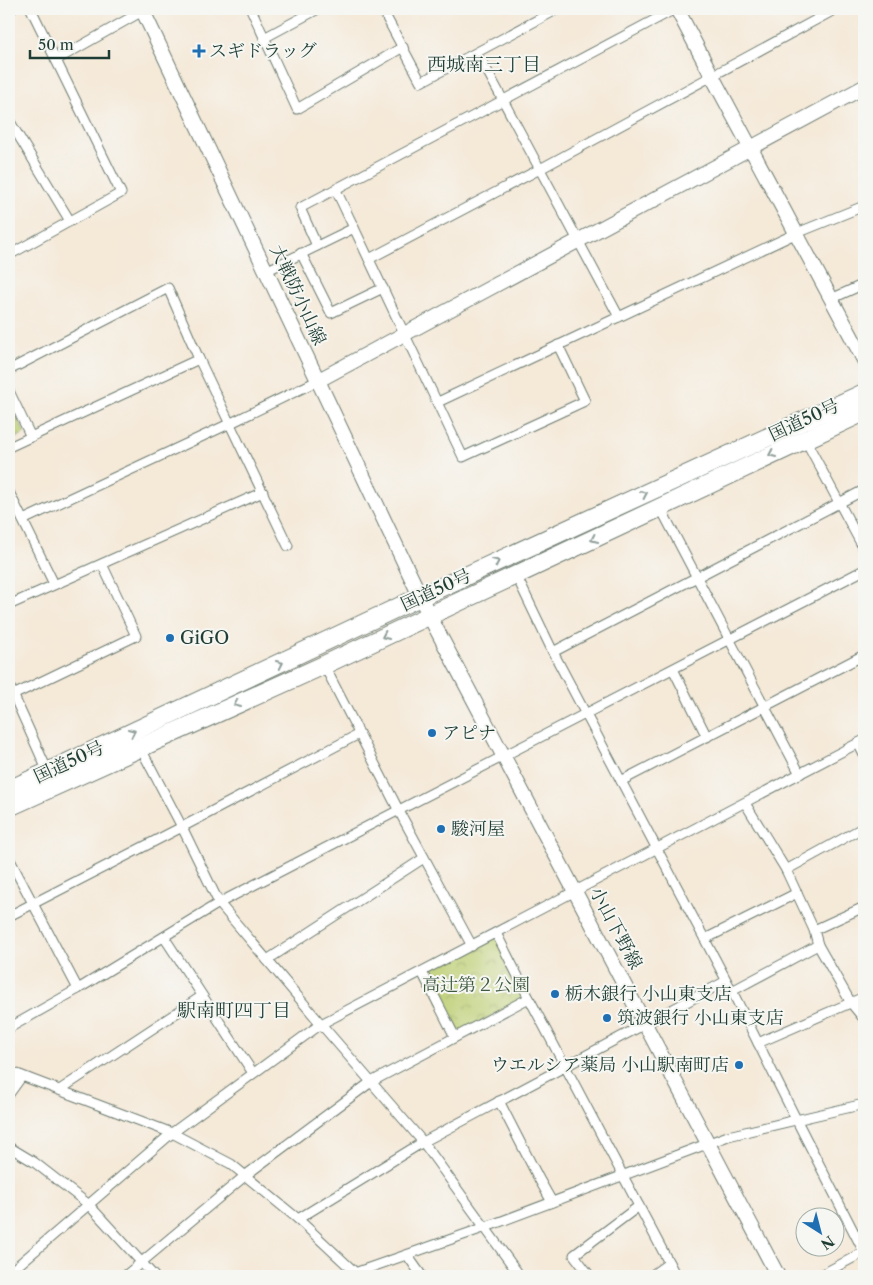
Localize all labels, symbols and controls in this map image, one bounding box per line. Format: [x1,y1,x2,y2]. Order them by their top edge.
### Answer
scale bar [30,28,109,60]
text: 50 m [38,35,74,54]
place label: スギドラッグ [209,40,317,62]
marker: スギドラッグ [193,45,205,57]
district label: 西城南三丁目 [427,53,541,76]
street label: 大戦防小山線 [265,241,331,349]
street label: 国道50号 [765,394,843,446]
one-way arrow [768,448,777,459]
one-way arrow [639,490,648,501]
one-way arrow [590,532,599,542]
one-way arrow [491,558,500,568]
street label: 国道50号 [397,564,475,616]
place label: GiGO [180,627,229,649]
one-way arrow [381,630,390,640]
marker: GiGO [164,632,176,644]
one-way arrow [274,660,283,670]
one-way arrow [233,697,242,708]
place label: アピナ [442,722,496,744]
marker: アピナ [426,727,438,739]
one-way arrow [127,728,136,739]
street label: 国道50号 [30,736,108,788]
place label: 駿河屋 [451,818,505,840]
marker: 駿河屋 [435,823,447,835]
street label: 小山下野線 [585,883,647,973]
park label: 高辻第２公園 [422,974,530,996]
place label: 栃木銀行 小山東支店 [565,983,732,1005]
marker: 栃木銀行 小山東支店 [549,988,561,1000]
district label: 駅南町四丁目 [177,999,291,1022]
place label: 筑波銀行 小山東支店 [617,1007,784,1029]
marker: 筑波銀行 小山東支店 [601,1012,613,1024]
place label: ウエルシア薬局 小山駅南町店 [491,1054,729,1076]
marker: ウエルシア薬局 小山駅南町店 [733,1059,745,1071]
north arrow [796,1208,846,1258]
text: N [817,1232,838,1253]

